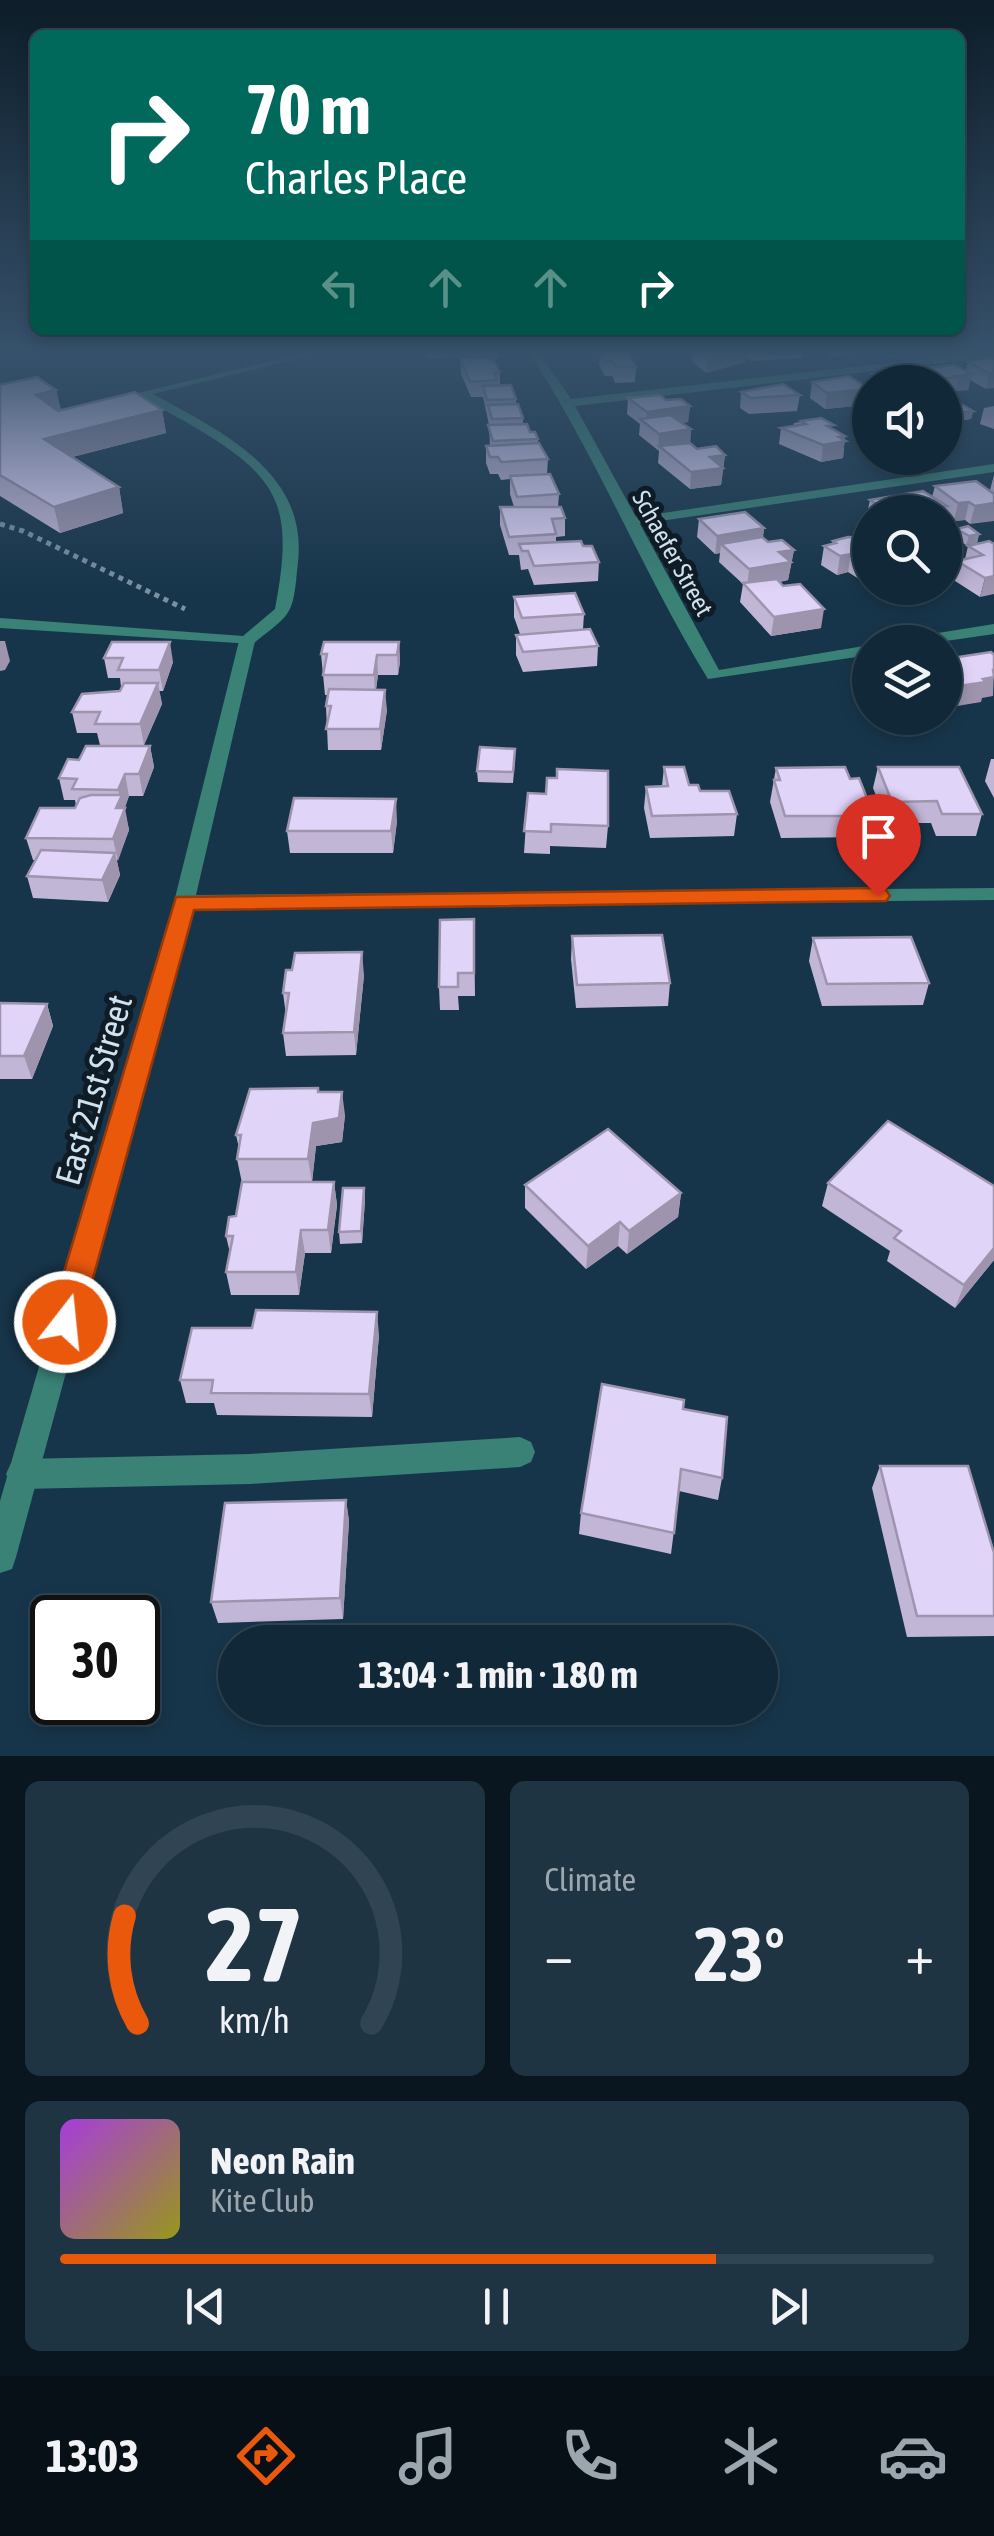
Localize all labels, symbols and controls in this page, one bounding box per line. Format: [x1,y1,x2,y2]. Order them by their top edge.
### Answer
text: 70 m [245,69,371,149]
icon: right [80,70,210,200]
text: Charles Place [245,152,467,204]
icon: left [313,260,368,315]
icon: ahead [418,260,473,315]
icon: ahead [523,260,578,315]
icon: right [628,260,683,315]
map controls [852,365,962,735]
button: sound [852,365,962,475]
street label: Schaefer Street [627,486,719,620]
button: search [852,495,962,605]
button: layers [852,625,962,735]
pin [836,794,921,897]
icon: arrive [851,809,906,864]
street label: East 21st Street [47,990,139,1189]
position arrow [13,1270,117,1374]
speed limit sign: 30 [30,1595,160,1725]
text: 13:04 · 1 min · 180 m [358,1653,638,1696]
text: Climate [545,1861,636,1898]
text: 27 [206,1884,304,2003]
text: 23° [694,1911,785,1997]
text: − [545,1923,573,1986]
text: + [905,1923,934,1986]
text: km/h [219,2000,290,2041]
text: Neon Rain [210,2139,355,2182]
text: Kite Club [210,2182,314,2219]
icon: previous [178,2279,233,2334]
icon: pause [469,2279,524,2334]
icon: next [761,2279,816,2334]
icon: directions [231,2421,301,2491]
icon: music [393,2421,463,2491]
icon: phone [555,2421,625,2491]
icon: climate [716,2421,786,2491]
icon: car [878,2421,948,2491]
text: 13:03 [46,2430,139,2482]

